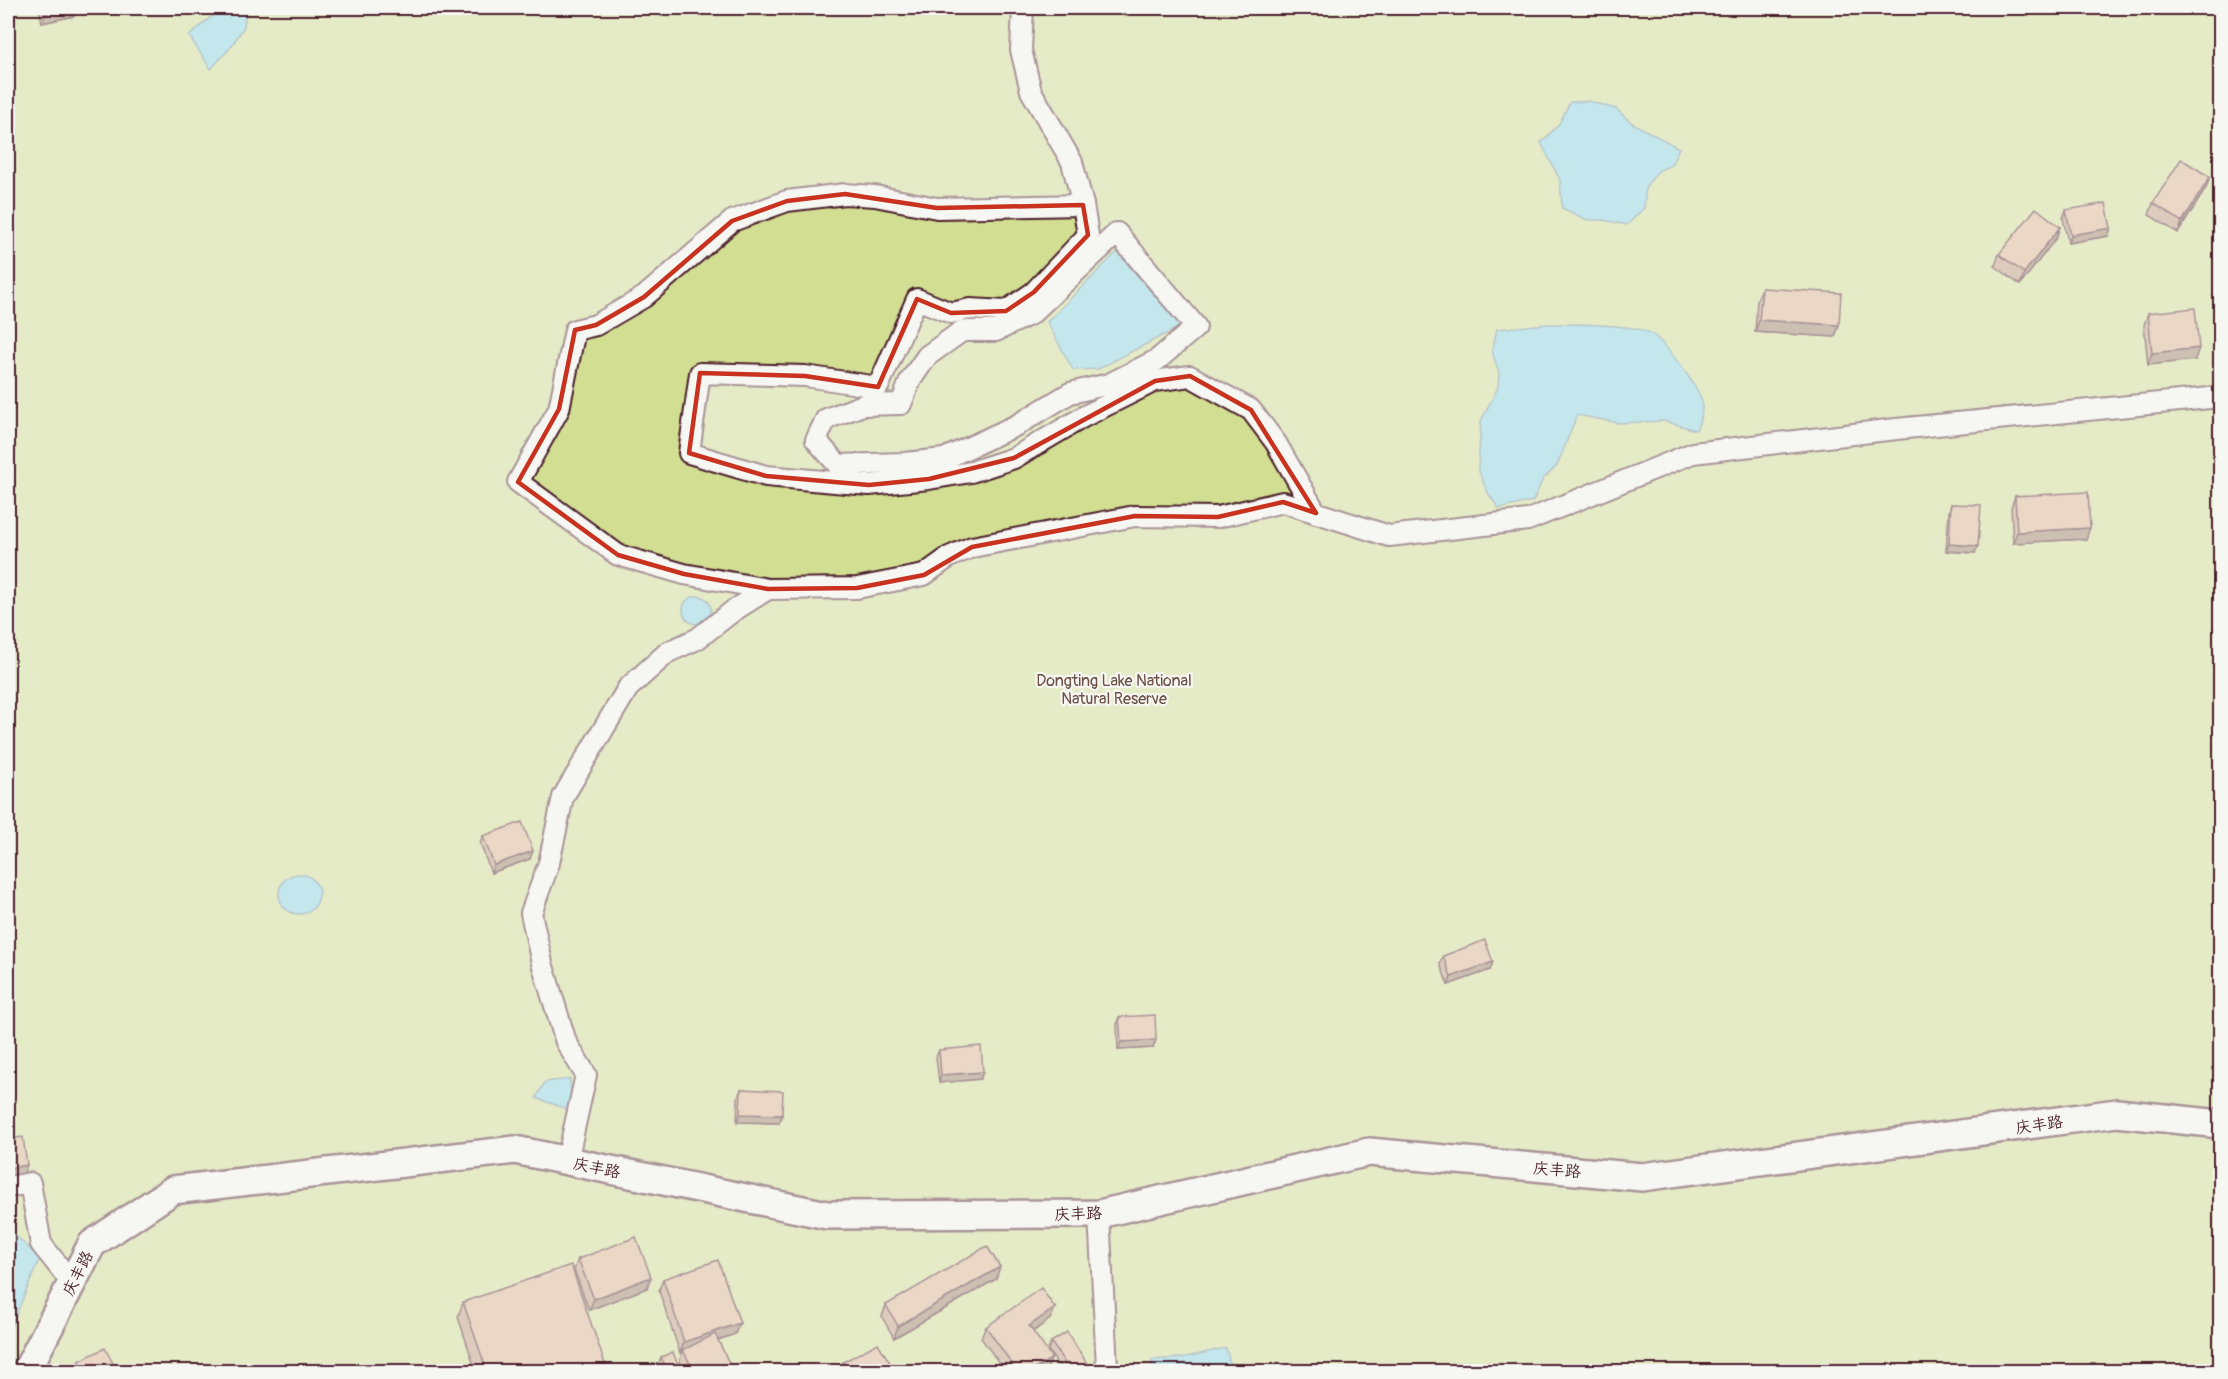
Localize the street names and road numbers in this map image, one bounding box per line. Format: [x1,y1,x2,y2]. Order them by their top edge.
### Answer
street label: 庆丰路 [2014,1112,2064,1138]
street label: 庆丰路 [571,1153,622,1183]
street label: 庆丰路 [1532,1158,1582,1182]
street label: 庆丰路 [1054,1203,1102,1225]
street label: 庆丰路 [58,1248,98,1299]

